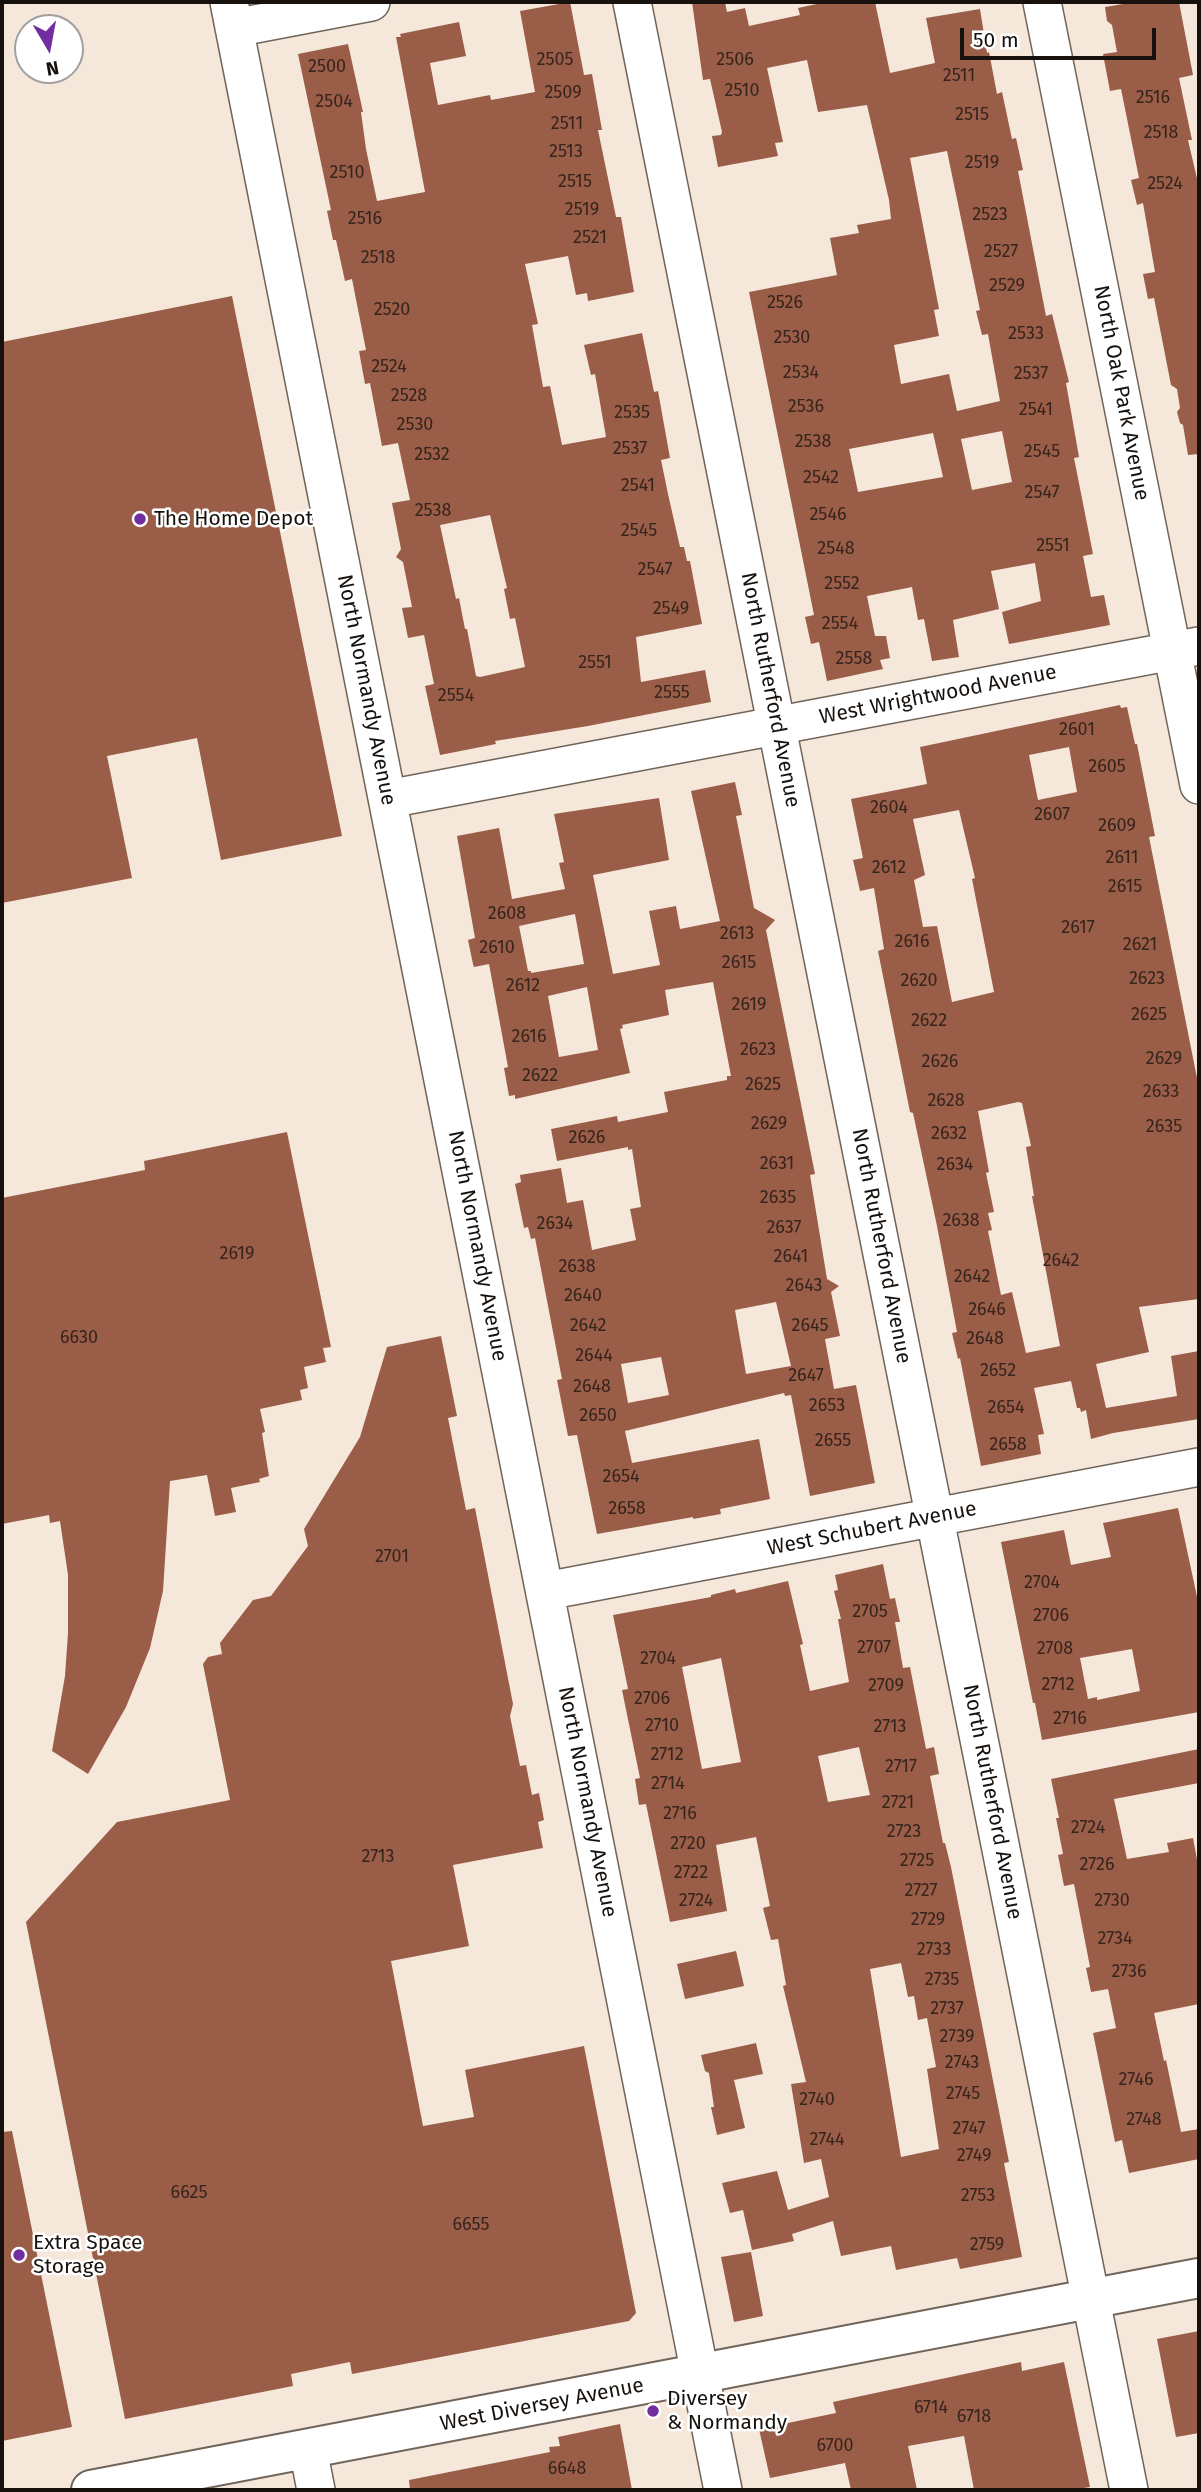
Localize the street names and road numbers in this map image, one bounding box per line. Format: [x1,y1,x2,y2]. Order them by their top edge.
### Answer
street label: North Oak Park Avenue [1088,283,1154,503]
street label: North Rutherford Avenue [735,570,805,810]
street label: North Normandy Avenue [331,572,401,808]
street label: West Wrightwood Avenue [817,660,1059,730]
street label: North Rutherford Avenue [846,1126,916,1366]
street label: North Normandy Avenue [442,1128,512,1364]
street label: West Schubert Avenue [765,1496,979,1562]
street label: North Rutherford Avenue [957,1682,1027,1922]
street label: North Normandy Avenue [552,1684,622,1920]
street label: West Diversey Avenue [438,2373,646,2437]

